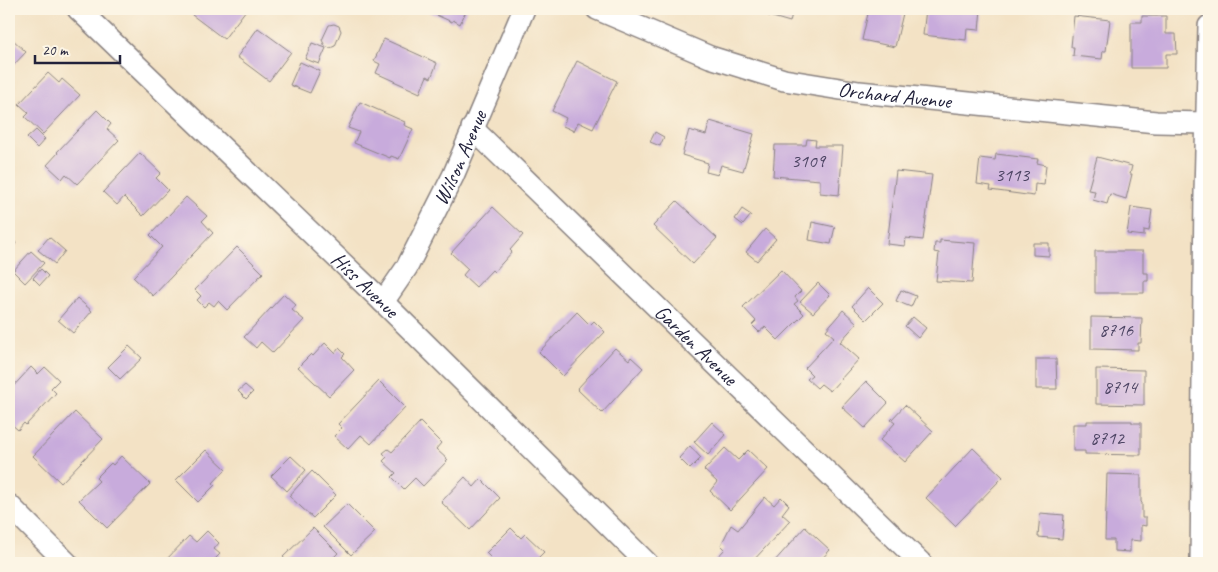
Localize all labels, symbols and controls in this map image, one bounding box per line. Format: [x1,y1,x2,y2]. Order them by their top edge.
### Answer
scale bar [35,32,120,64]
text: 20 m [42,41,69,60]
street label: Orchard Avenue [836,76,954,114]
street label: Wilson Avenue [428,105,493,209]
house number: 3109 [791,149,827,173]
house number: 3113 [995,163,1031,187]
street label: Hiss Avenue [326,246,406,325]
street label: Garden Avenue [649,299,744,392]
house number: 8716 [1099,318,1135,342]
house number: 8714 [1103,375,1140,399]
house number: 8712 [1090,426,1126,450]

